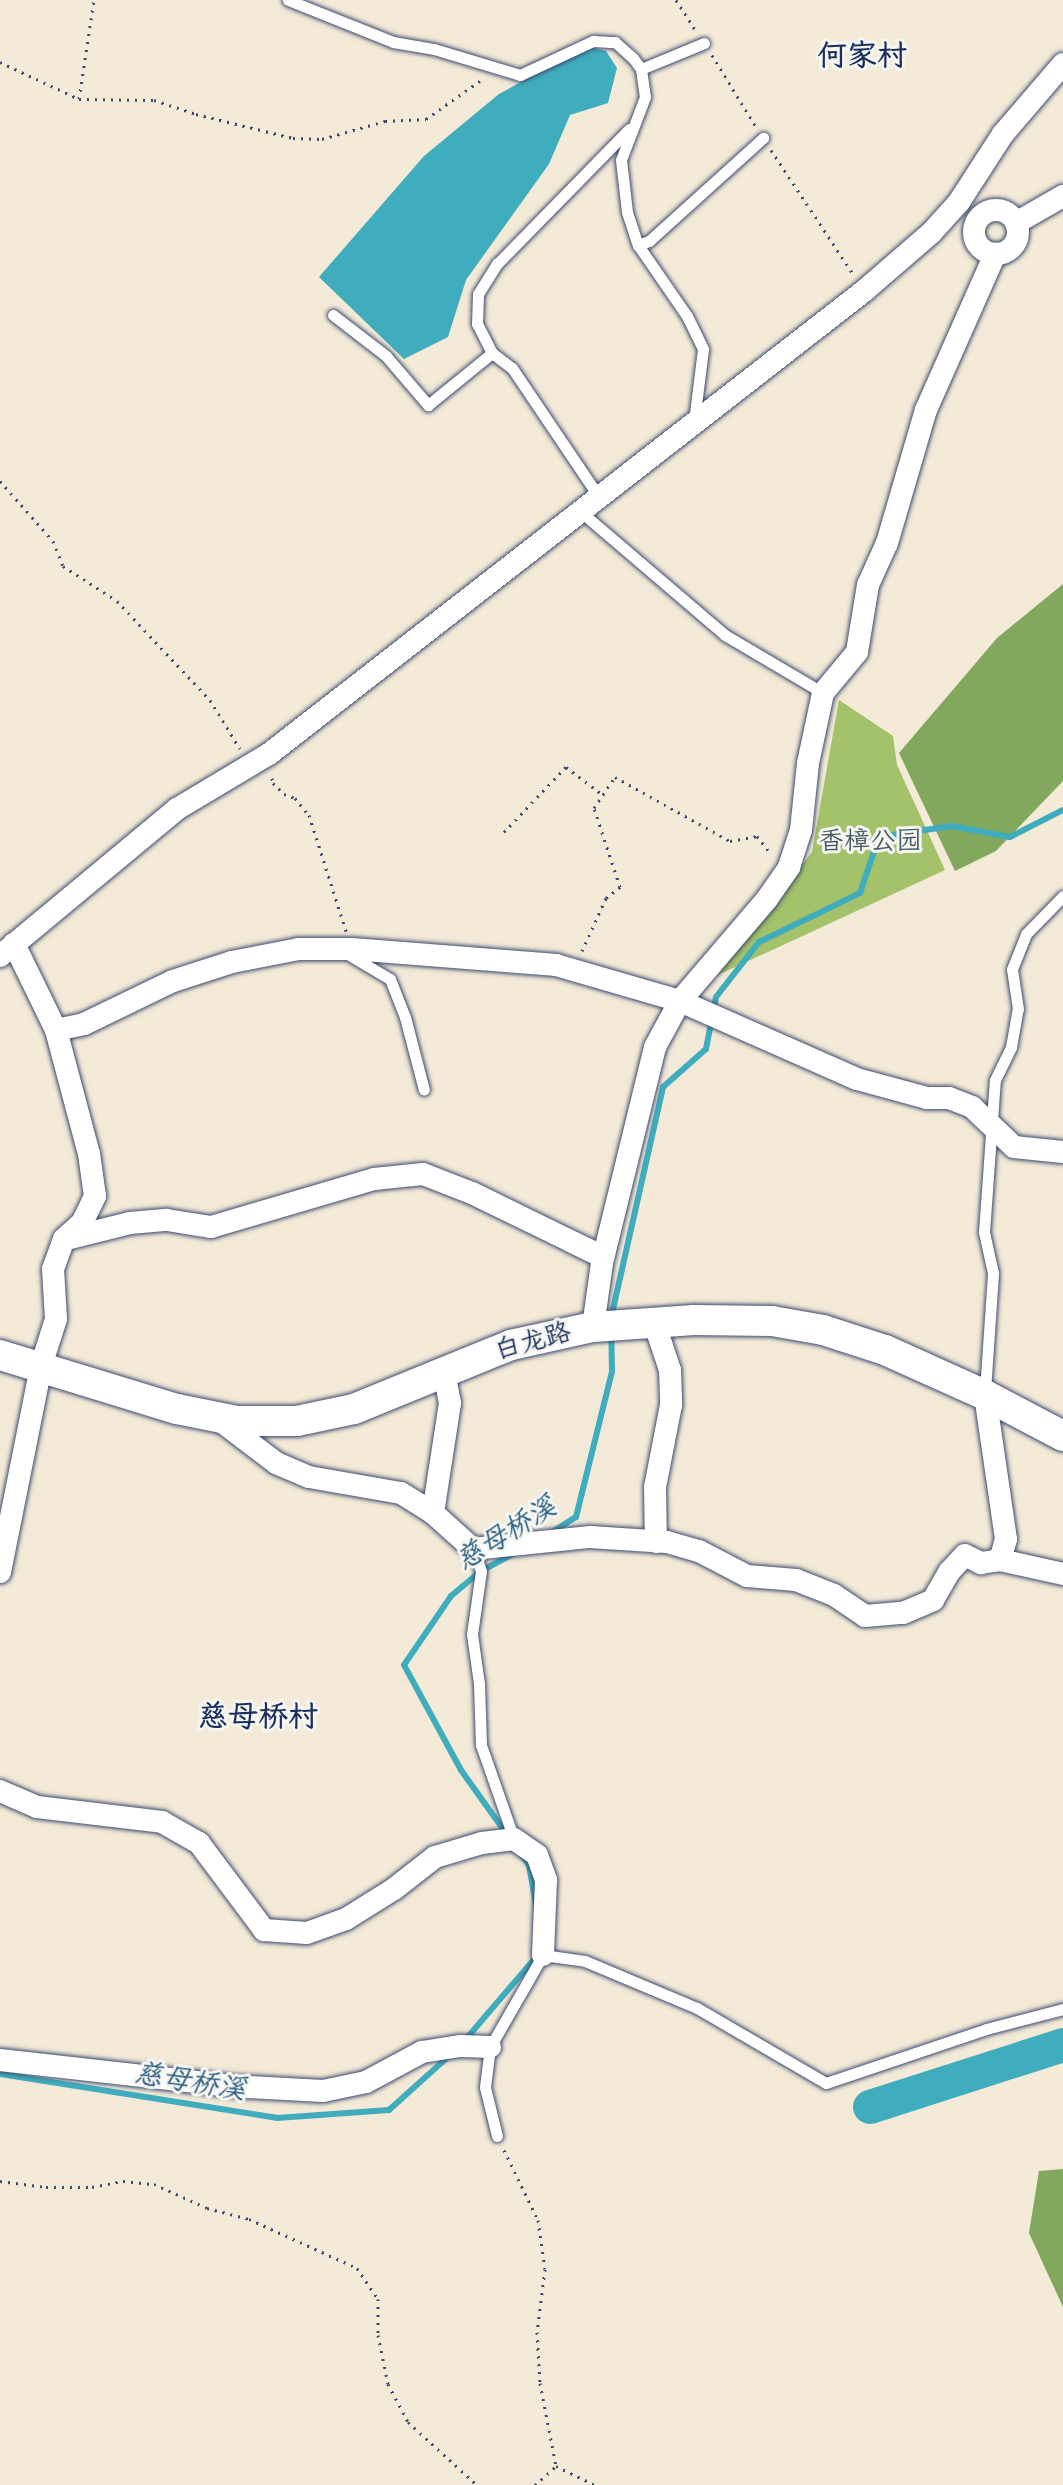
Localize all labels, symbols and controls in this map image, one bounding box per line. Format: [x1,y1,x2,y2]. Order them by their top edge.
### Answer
district label: 何家村 [817,38,907,74]
park label: 香樟公园 [818,826,922,858]
street label: 白龙路 [491,1317,575,1367]
water label: 慈母桥溪 [450,1490,562,1578]
district label: 慈母桥村 [198,1699,318,1735]
water label: 慈母桥溪 [132,2057,248,2107]

